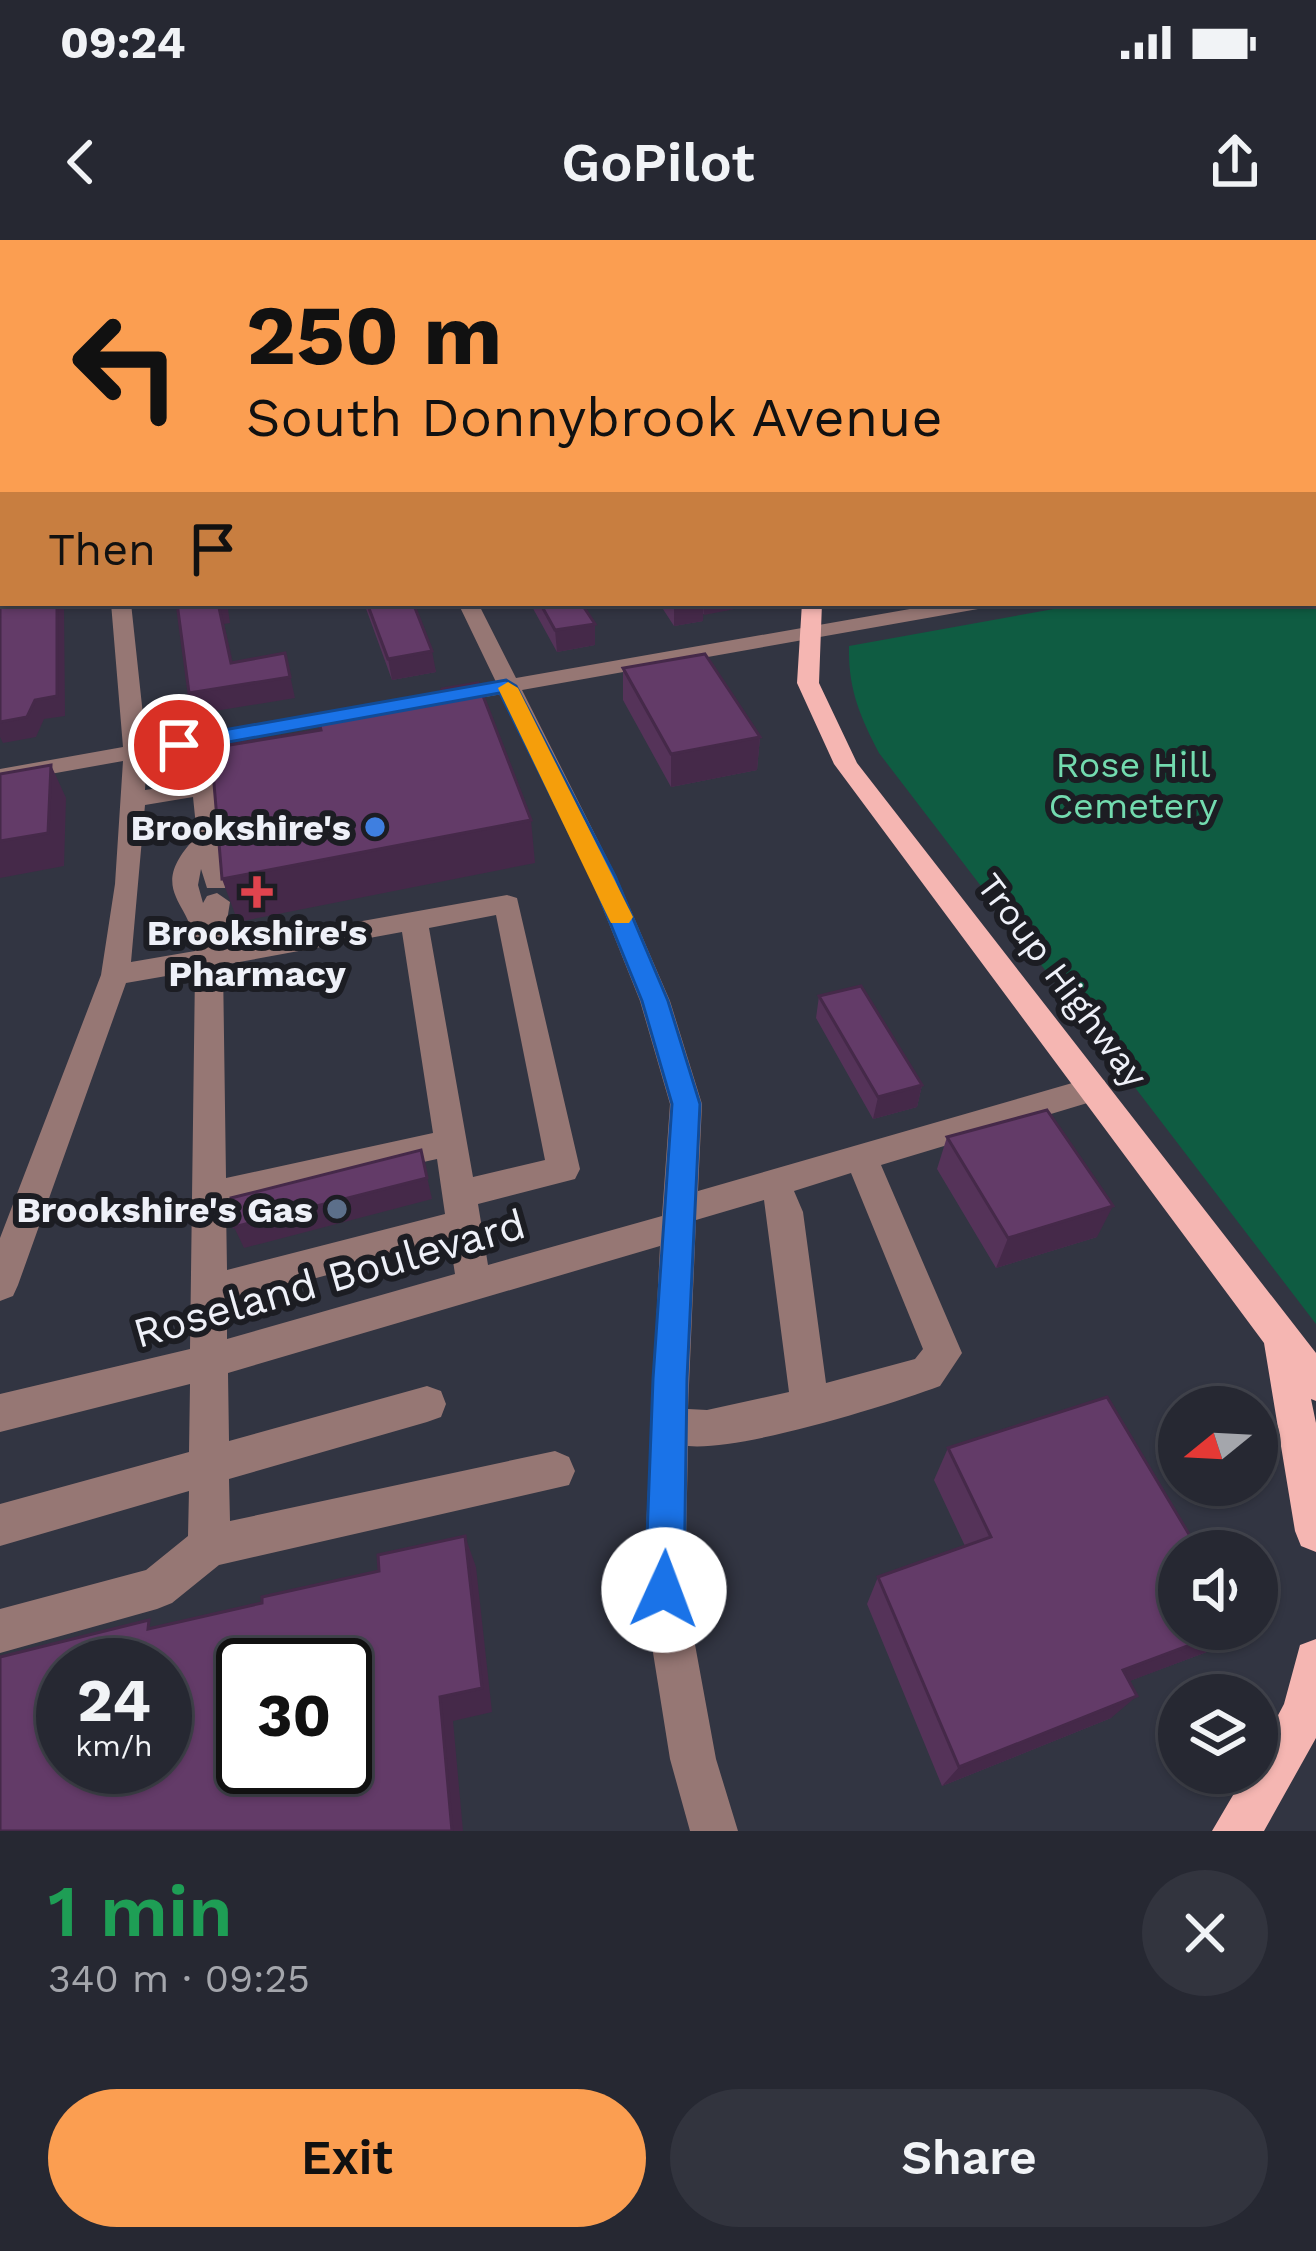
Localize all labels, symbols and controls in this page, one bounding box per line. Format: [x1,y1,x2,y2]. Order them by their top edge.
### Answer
text: 09:24 [60,16,186,69]
icon: back [48,129,114,195]
icon: share [1202,129,1268,195]
text: GoPilot [561,131,755,194]
text: 250 m [246,286,502,384]
icon: left [48,288,204,444]
text: South Donnybrook Avenue [246,386,943,449]
icon: arrive [180,516,246,582]
text: Then [48,523,156,576]
pin [128,694,230,796]
icon: arrive [146,712,212,778]
park label: Rose Hill Cemetery [1048,744,1218,827]
place label: Brookshire's [131,807,351,849]
marker: Brookshire's [362,814,388,840]
street label: Troup Highway [968,865,1156,1096]
marker: Brookshire's Pharmacy [244,879,270,905]
place label: Brookshire's Pharmacy [147,912,367,995]
place label: Brookshire's Gas [16,1189,313,1231]
marker: Brookshire's Gas [324,1196,350,1222]
street label: Roseland Boulevard [128,1199,531,1358]
north arrow [1158,1386,1278,1506]
map controls [1158,1386,1278,1794]
position arrow [601,1527,727,1653]
button: sound [1158,1530,1278,1650]
speed limit sign: 30 [216,1638,372,1794]
text: 24 [77,1665,151,1736]
button: layers [1158,1674,1278,1794]
text: km/h [75,1728,153,1763]
text: 1 min [48,1869,233,1953]
button: close [1142,1870,1268,1996]
text: 340 m · 09:25 [48,1956,310,2001]
button: Exit [48,2089,646,2227]
button: Share [670,2089,1268,2227]

